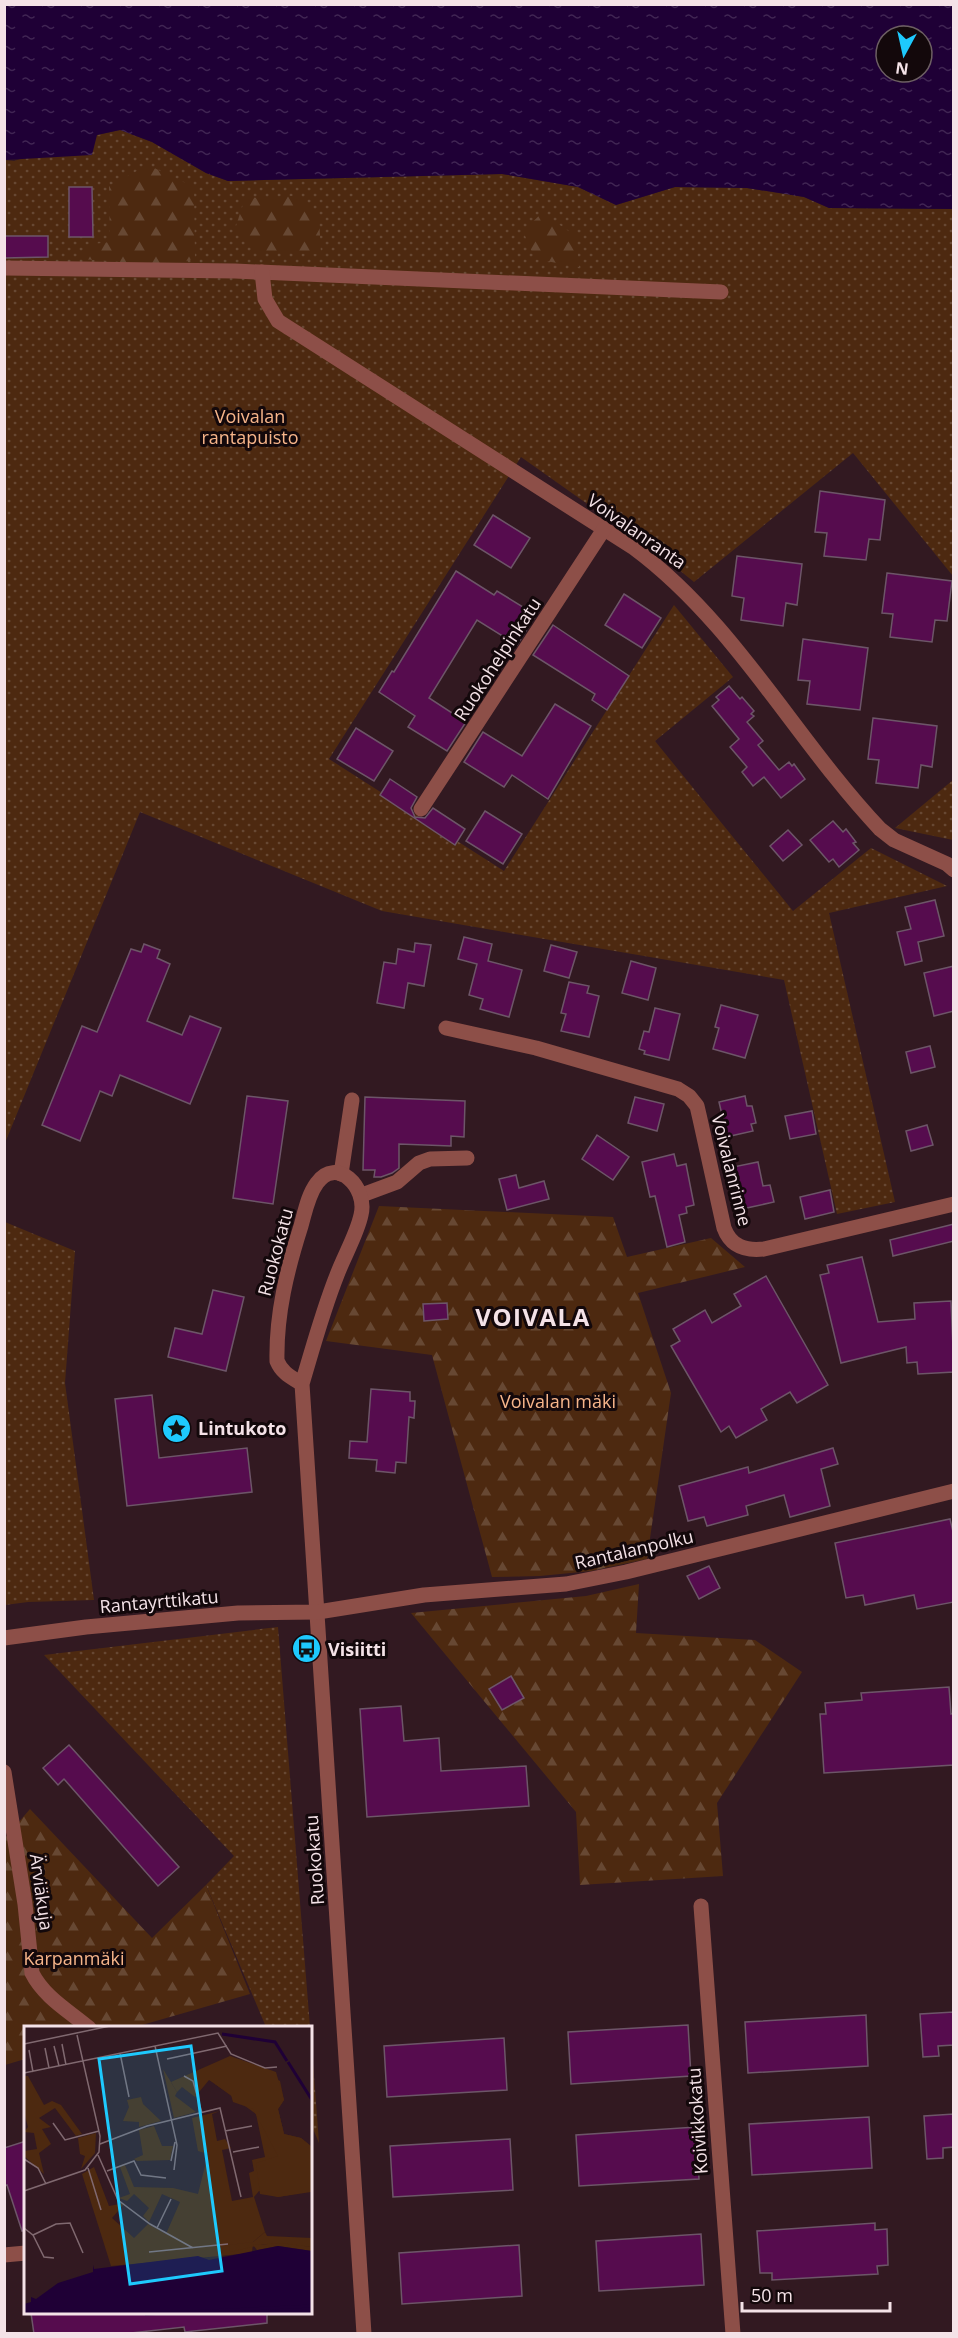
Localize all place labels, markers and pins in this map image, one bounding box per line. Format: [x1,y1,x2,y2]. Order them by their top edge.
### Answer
place icon: Lintukoto [161,1412,193,1444]
place label: Lintukoto [198,1416,286,1440]
bus stop icon: Visiitti [291,1633,323,1665]
place label: Visiitti [328,1637,386,1661]

